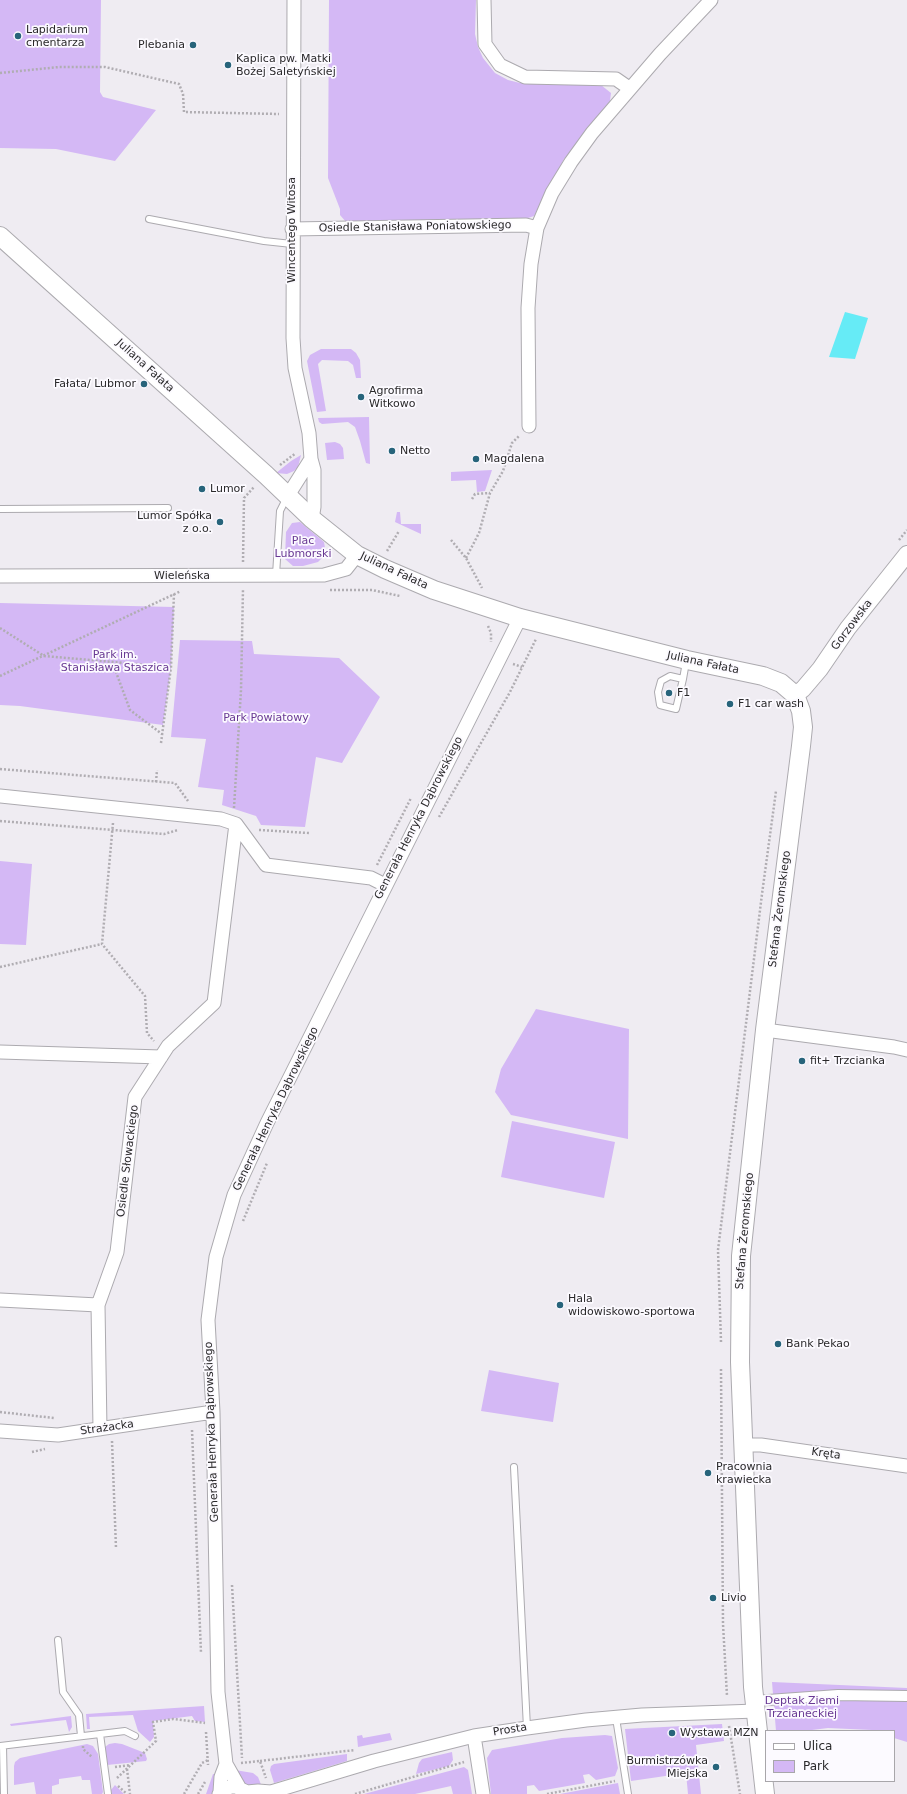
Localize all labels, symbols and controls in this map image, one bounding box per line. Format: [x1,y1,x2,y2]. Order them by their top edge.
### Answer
place label: Lapidarium cmentarza [26,23,88,49]
marker: Lapidarium cmentarza [13,31,23,41]
place label: Plebania [138,38,185,52]
marker: Plebania [188,40,198,50]
place label: Kaplica pw. Matki Bożej Saletyńskiej [236,52,336,78]
marker: Kaplica pw. Matki Bożej Saletyńskiej [223,60,233,70]
street label: Wincentego Witosa [285,177,299,283]
street label: Osiedle Stanisława Poniatowskiego [318,219,512,235]
street label: Juliana Fałata [113,337,177,395]
place label: Fałata/ Lubmor [54,377,136,391]
marker: Fałata/ Lubmor [139,379,149,389]
place label: Agrofirma Witkowo [369,384,423,410]
marker: Agrofirma Witkowo [356,392,366,402]
place label: Netto [400,444,430,458]
marker: Netto [387,446,397,456]
place label: Magdalena [484,452,544,466]
marker: Magdalena [471,454,481,464]
place label: Lumor [210,482,245,496]
marker: Lumor [197,484,207,494]
place label: Lumor Spółka z o.o. [137,509,212,535]
marker: Lumor Spółka z o.o. [215,517,225,527]
park label: Plac Lubmorski [274,534,332,560]
street label: Juliana Fałata [358,550,430,592]
street label: Wieleńska [154,569,210,583]
street label: Gorzowska [829,597,875,653]
park label: Park im. Stanisława Staszica [61,648,169,674]
street label: Juliana Fałata [666,649,740,677]
place label: F1 [677,686,690,700]
marker: F1 [664,688,674,698]
place label: F1 car wash [738,697,804,711]
marker: F1 car wash [725,699,735,709]
park label: Park Powiatowy [223,711,309,725]
street label: Generała Henryka Dąbrowskiego [372,734,466,902]
street label: Stefana Żeromskiego [766,850,794,968]
street label: Generała Henryka Dąbrowskiego [230,1025,322,1193]
place label: fit+ Trzcianka [810,1054,885,1068]
marker: fit+ Trzcianka [797,1056,807,1066]
street label: Osiedle Słowackiego [115,1104,141,1218]
street label: Stefana Żeromskiego [733,1172,757,1290]
place label: Hala widowiskowo-sportowa [568,1292,695,1318]
marker: Hala widowiskowo-sportowa [555,1300,565,1310]
place label: Bank Pekao [786,1337,850,1351]
marker: Bank Pekao [773,1339,783,1349]
street label: Generała Henryka Dąbrowskiego [202,1341,222,1523]
street label: Strażacka [79,1418,135,1438]
street label: Kręta [810,1445,842,1463]
place label: Pracownia krawiecka [716,1460,772,1486]
marker: Pracownia krawiecka [703,1468,713,1478]
place label: Livio [721,1591,746,1605]
marker: Livio [708,1593,718,1603]
park label: Deptak Ziemi Trzcianeckiej [765,1694,839,1720]
street label: Prosta [492,1721,528,1739]
place label: Wystawa MZN [680,1726,758,1740]
marker: Wystawa MZN [667,1728,677,1738]
legend [765,1730,895,1782]
text: Ulica [803,1739,832,1753]
place label: Burmistrzówka Miejska [626,1754,708,1780]
text: Park [803,1759,829,1773]
marker: Burmistrzówka Miejska [711,1762,721,1772]

